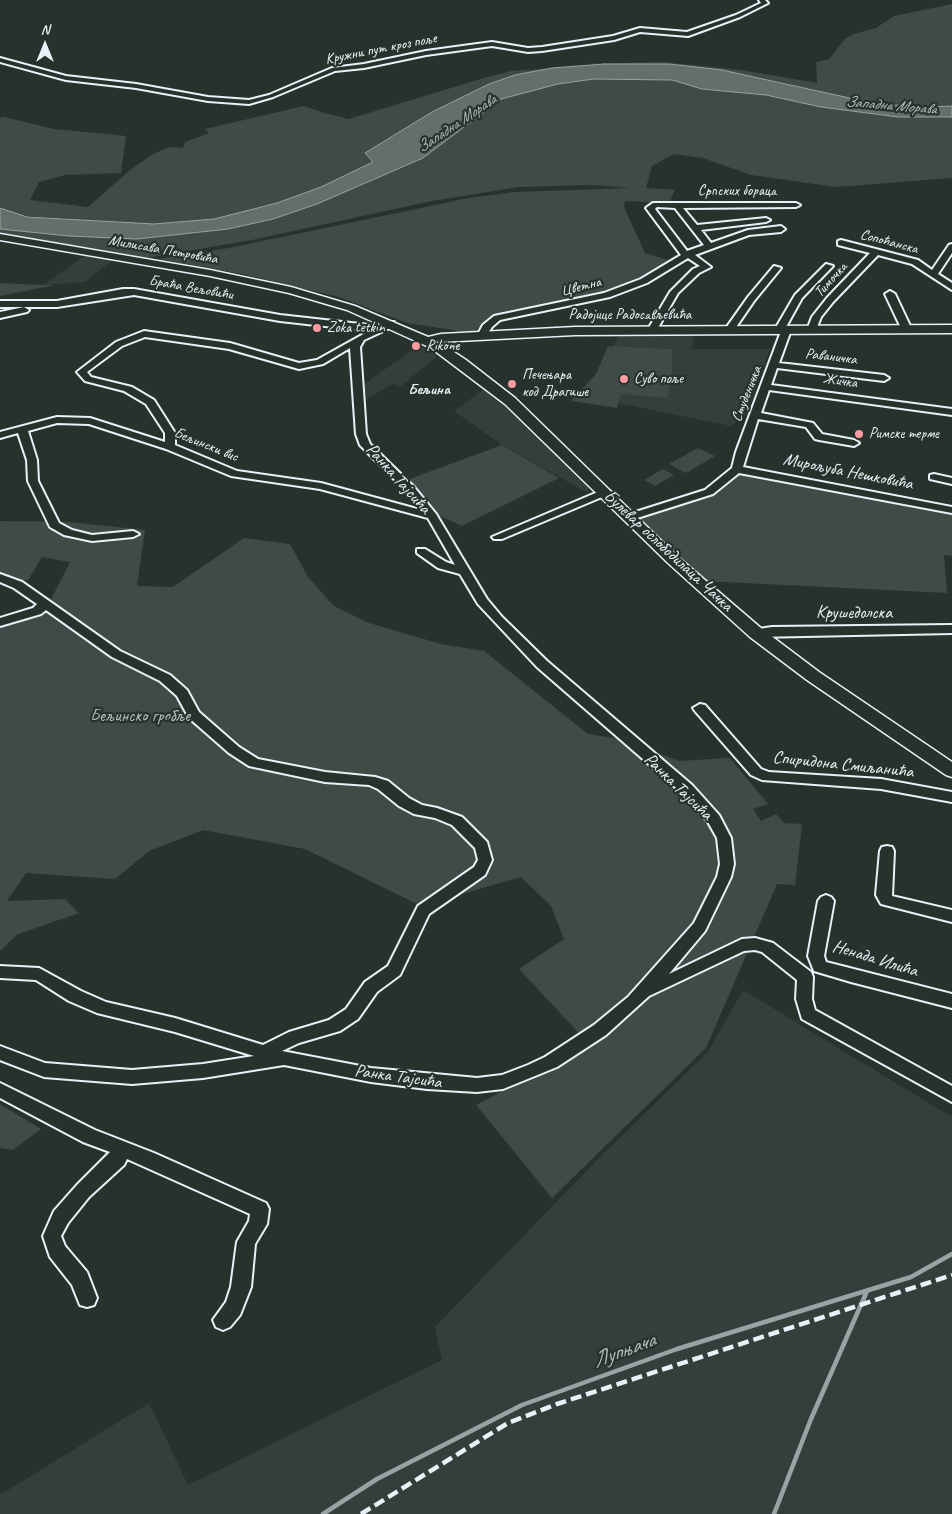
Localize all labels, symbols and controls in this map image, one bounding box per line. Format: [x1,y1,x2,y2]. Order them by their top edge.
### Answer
north arrow [20,20,70,70]
text: N [41,21,49,38]
street label: Кружни пут кроз поље [324,29,438,69]
water label: Западна Морава [414,91,500,157]
water label: Западна Морава [845,92,937,120]
street label: Српских бораца [698,182,776,200]
street label: Сопоћанска [858,226,920,258]
street label: Милисава Петровића [107,232,219,268]
street label: Тимочка [811,259,851,301]
street label: Браћа Вељовићи [148,272,234,304]
street label: Цветна [559,273,603,301]
street label: Радојице Радосављевића [569,306,691,324]
place label: Zoka tetkin [327,319,385,337]
marker: Zoka tetkin [311,322,323,334]
place label: Rikone [426,337,459,355]
marker: Rikone [410,340,422,352]
street label: Раваничка [804,345,858,369]
street label: Студеничка [728,364,766,424]
place label: Печењара код Драгише [522,366,588,401]
place label: Суво поље [634,370,683,388]
street label: Жичка [822,370,858,392]
marker: Суво поље [618,373,630,385]
marker: Печењара код Драгише [506,378,518,390]
district label: Бељина [408,380,450,400]
street label: Бељински вис [171,424,241,466]
place label: Римске терме [869,425,939,443]
marker: Римске терме [853,428,865,440]
street label: Ранка Тајсића [361,439,435,519]
street label: Мирољуба Нешковића [781,449,915,495]
street label: Булевар ослободилаца Чачка [599,486,737,616]
street label: Крушедолска [816,602,892,624]
park label: Бељинско гробље [90,705,190,727]
street label: Спиридона Смиљанића [772,747,914,783]
street label: Ранка Тајсића [639,749,717,825]
street label: Ненада Илића [830,936,920,982]
street label: Ранка Тајсића [353,1060,443,1094]
water label: Лупњача [589,1328,659,1374]

